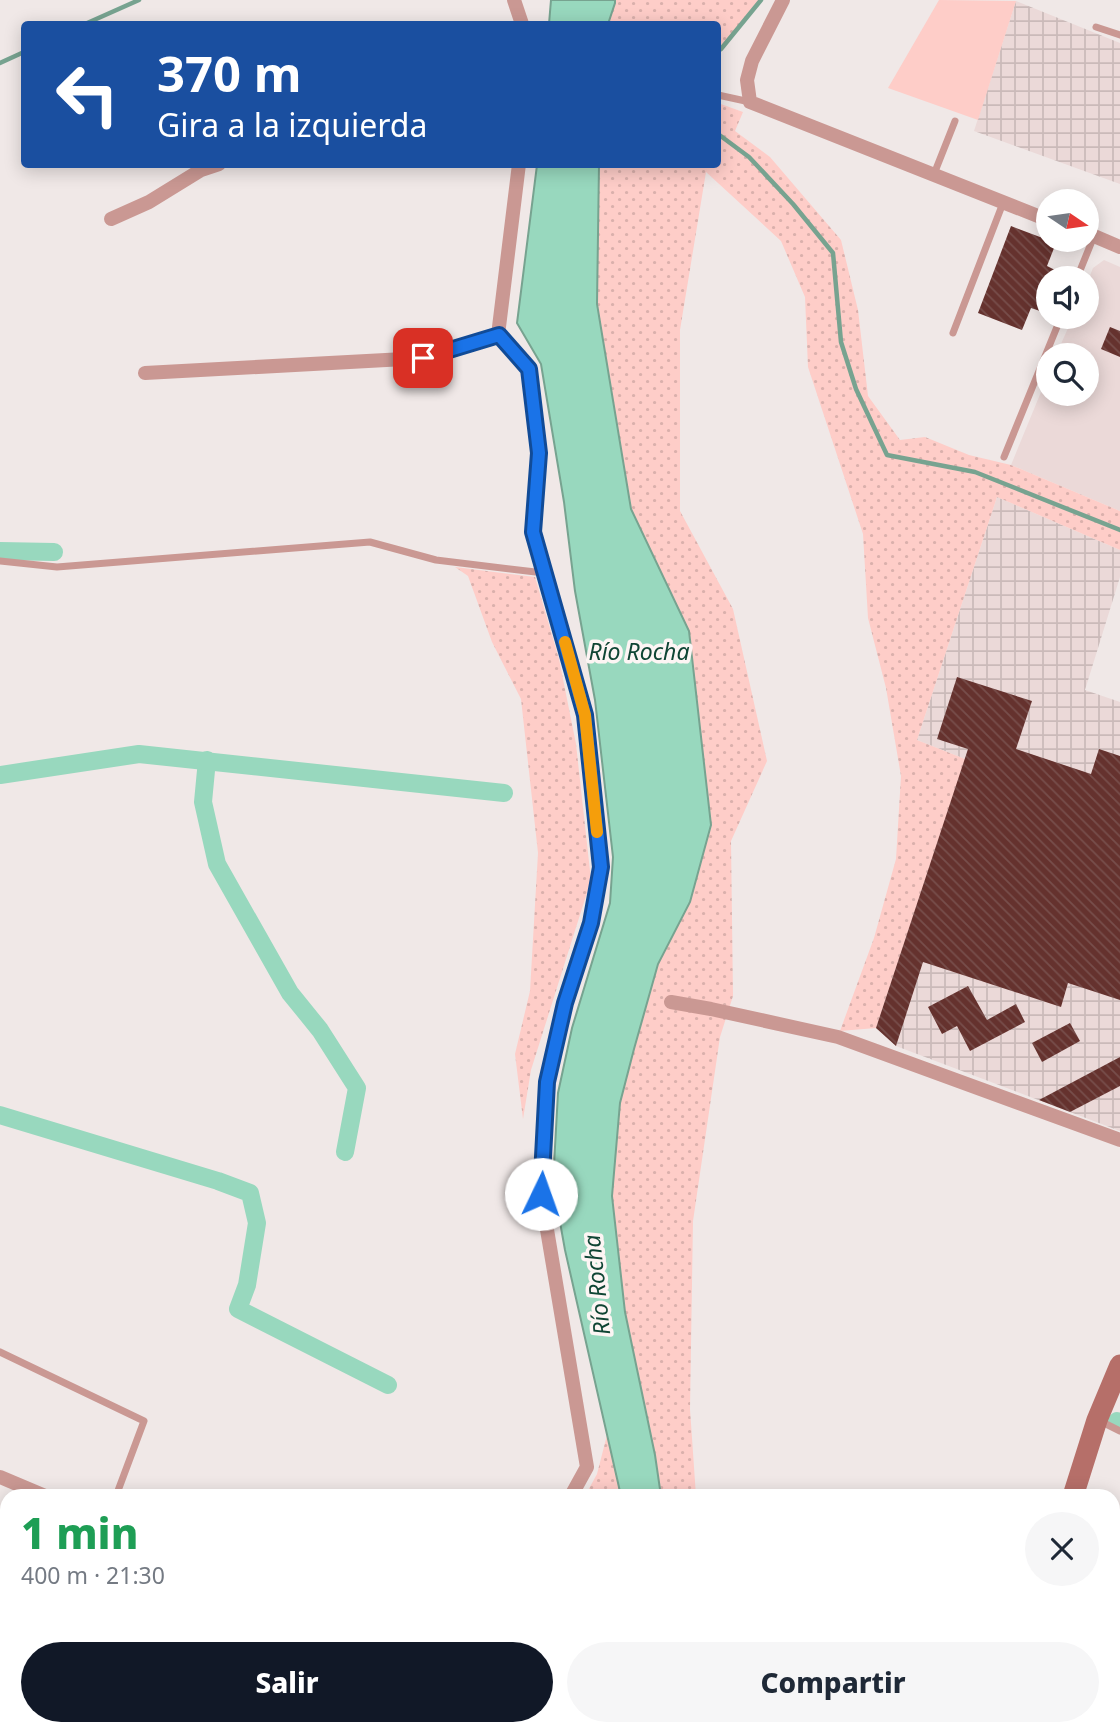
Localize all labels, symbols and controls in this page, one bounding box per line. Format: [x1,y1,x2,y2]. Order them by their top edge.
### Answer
text: 370 m [157,40,302,106]
icon: left [42,49,133,140]
text: Gira a la izquierda [157,103,427,146]
north arrow [1036,189,1099,252]
map controls [1036,189,1099,406]
button: sound [1036,266,1099,329]
pin [393,328,453,388]
icon: arrive [404,339,442,377]
button: search [1036,343,1099,406]
water label: Río Rocha [589,635,689,667]
position arrow [504,1157,578,1231]
water label: Río Rocha [575,1233,617,1337]
text: 1 min [21,1504,138,1561]
button: close [1025,1512,1099,1586]
text: 400 m · 21:30 [21,1559,165,1591]
button: Salir [21,1642,553,1722]
button: Compartir [567,1642,1099,1722]

